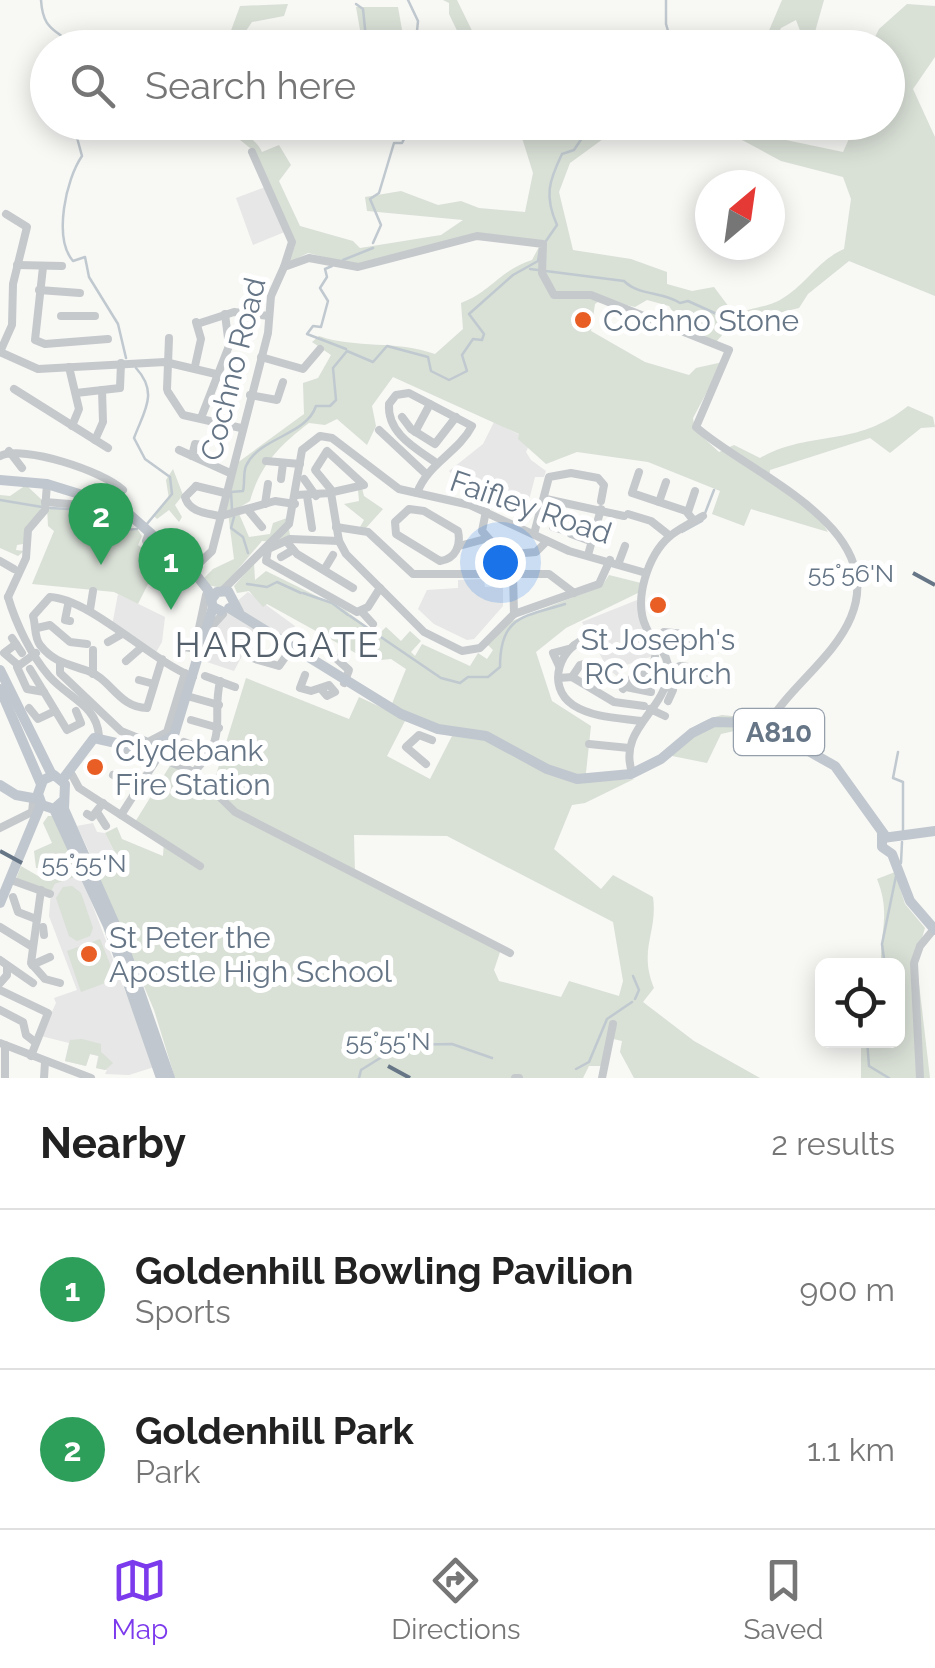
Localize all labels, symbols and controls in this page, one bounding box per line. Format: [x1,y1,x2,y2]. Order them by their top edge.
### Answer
search box [30,30,905,140]
icon: search [65,58,120,113]
text: Search here [145,63,356,108]
north arrow [695,170,785,260]
street label: Cochno Road [193,274,273,464]
place label: Cochno Stone [603,303,799,338]
marker: Cochno Stone [572,309,594,331]
street label: Faifley Road [446,463,616,551]
pin: 2 [68,482,134,565]
pin: 1 [138,528,204,610]
your location [475,537,526,588]
text: 55°56'N [808,558,894,588]
marker: St Joseph's RC Church [647,594,669,616]
place label: St Joseph's RC Church [581,622,735,691]
district label: HARDGATE [175,624,381,665]
road number: A810 [734,709,824,755]
place label: Clydebank Fire Station [115,733,271,802]
marker: Clydebank Fire Station [84,756,106,778]
text: 55°55'N [42,848,126,878]
place label: St Peter the Apostle High School [109,920,393,989]
marker: St Peter the Apostle High School [78,943,100,965]
map controls [815,958,905,1048]
button: locate [815,958,905,1048]
text: 55°55'N [346,1026,430,1056]
text: Nearby [40,1119,186,1168]
text: 2 results [771,1125,895,1162]
text: Goldenhill Bowling Pavilion [135,1248,633,1293]
text: 1 [65,1271,80,1308]
text: 900 m [800,1271,895,1308]
text: Sports [135,1293,231,1330]
text: Goldenhill Park [135,1408,414,1453]
text: 2 [63,1431,82,1468]
text: 1.1 km [807,1431,895,1468]
text: Park [135,1453,200,1490]
tab: Map [111,1553,168,1646]
tab: Directions [391,1553,521,1646]
tab: Saved [743,1553,824,1646]

